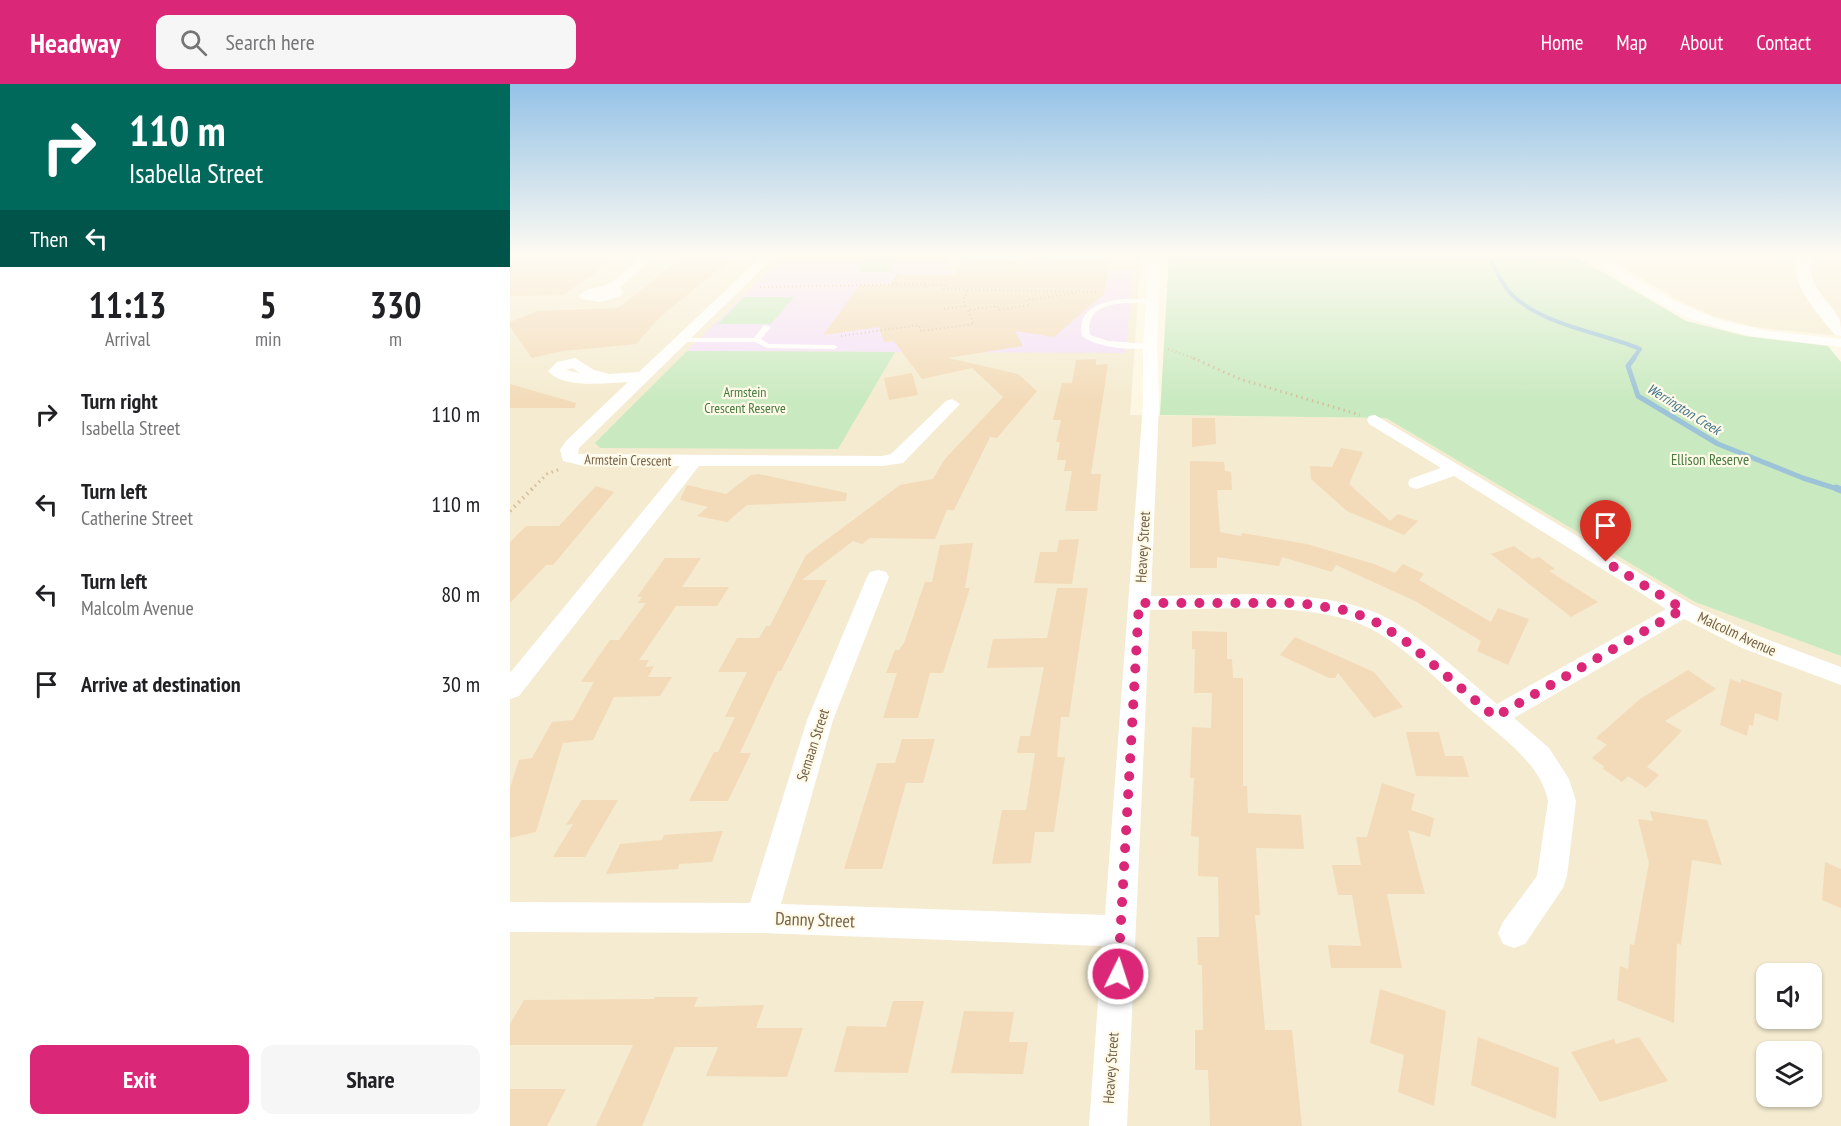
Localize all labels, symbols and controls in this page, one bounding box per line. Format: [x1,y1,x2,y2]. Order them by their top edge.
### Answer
search box [156,15,576,69]
text: Headway [30,24,120,61]
icon: search [177,26,210,59]
text: Search here [225,28,315,56]
text: Home [1541,29,1583,56]
text: Map [1616,29,1647,56]
text: About [1680,29,1723,56]
text: Contact [1756,29,1811,56]
text: 110 m [129,103,226,158]
icon: right [30,108,108,186]
text: Isabella Street [129,156,263,190]
icon: left [80,222,113,255]
text: Then [30,225,68,253]
text: 11:13 [89,281,166,328]
text: 5 [259,281,277,328]
text: 330 [370,281,421,328]
text: Arrival [105,326,150,352]
text: min [255,326,281,352]
text: m [389,326,402,352]
water label: Werrington Creek [1644,379,1725,440]
park label: Armstein Crescent Reserve [704,383,786,417]
text: Turn right [81,387,158,415]
icon: right [30,398,63,431]
text: 110 m [431,400,480,428]
text: Isabella Street [81,415,180,441]
street label: Armstein Crescent [584,450,672,470]
park label: Ellison Reserve [1671,450,1749,469]
text: Turn left [81,477,147,505]
icon: left [30,488,63,521]
text: 110 m [431,490,480,518]
pin [1580,500,1631,562]
text: Catherine Street [81,505,193,531]
icon: arrive [1589,509,1622,542]
street label: Heavey Street [1131,511,1154,583]
text: Turn left [81,567,147,595]
icon: left [30,578,63,611]
text: 80 m [441,580,480,608]
text: Malcolm Avenue [81,595,194,621]
street label: Malcolm Avenue [1695,607,1780,660]
icon: arrive [30,668,63,701]
text: Arrive at destination [81,670,241,698]
text: 30 m [441,670,480,698]
street label: Semaan Street [792,706,833,784]
street label: Danny Street [775,907,855,932]
position arrow [1086,942,1150,1006]
map controls [1756,963,1822,1107]
button: sound [1756,963,1822,1029]
street label: Heavey Street [1099,1032,1122,1104]
button: layers [1756,1041,1822,1107]
button: Exit [30,1045,249,1114]
button: Share [261,1045,480,1114]

